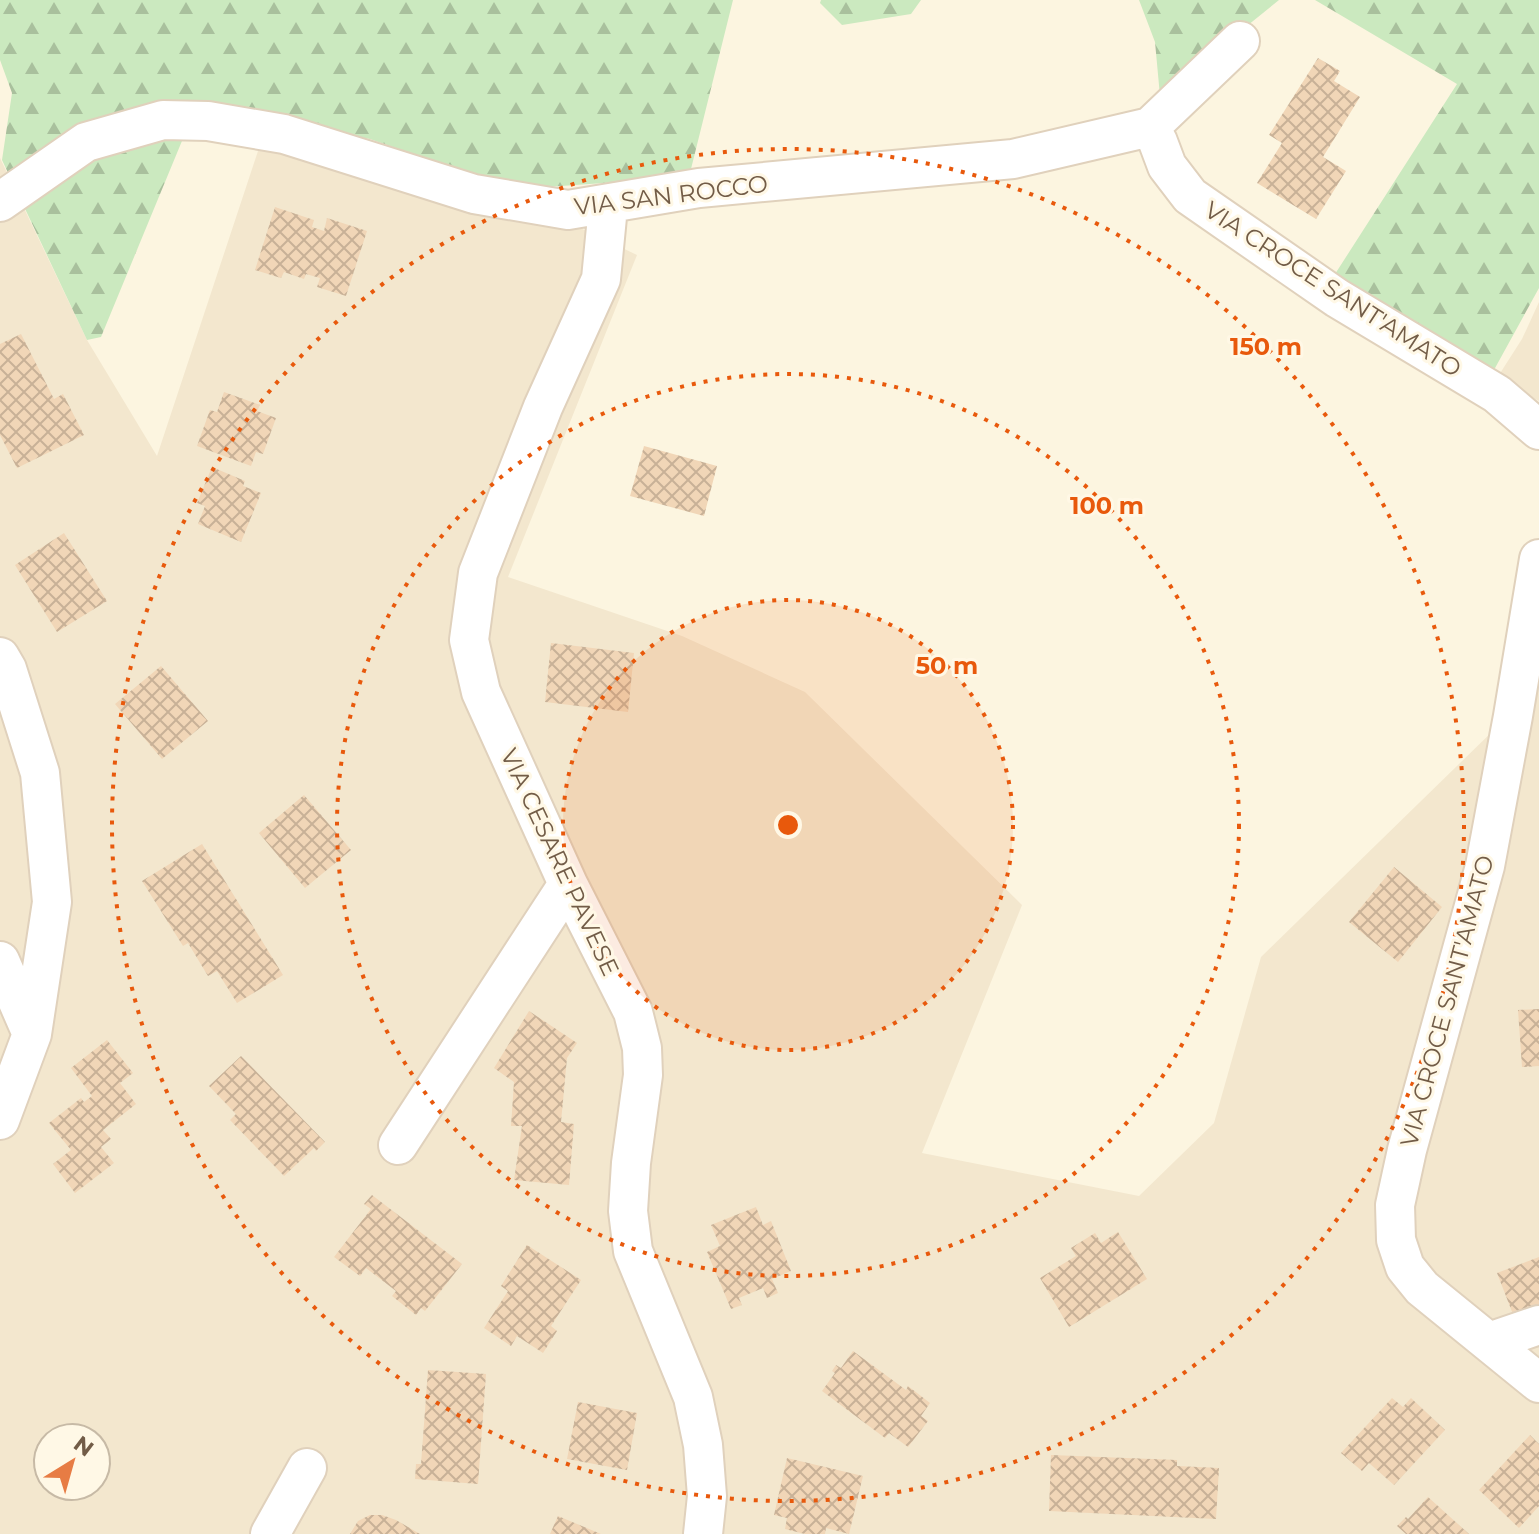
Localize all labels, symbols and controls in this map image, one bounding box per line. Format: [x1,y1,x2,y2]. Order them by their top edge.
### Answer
street label: VIA SAN ROCCO [573,169,769,221]
street label: VIA CROCE SANT'AMATO [1199,195,1467,383]
text: 150 m [1230,332,1302,361]
text: 100 m [1070,491,1144,520]
text: 50 m [916,651,978,680]
street label: VIA CESARE PAVESE [495,744,625,980]
centre of rings [774,811,802,839]
street label: VIA CROCE SANT'AMATO [1394,852,1500,1150]
north arrow [32,1422,112,1502]
text: N [69,1430,99,1463]

